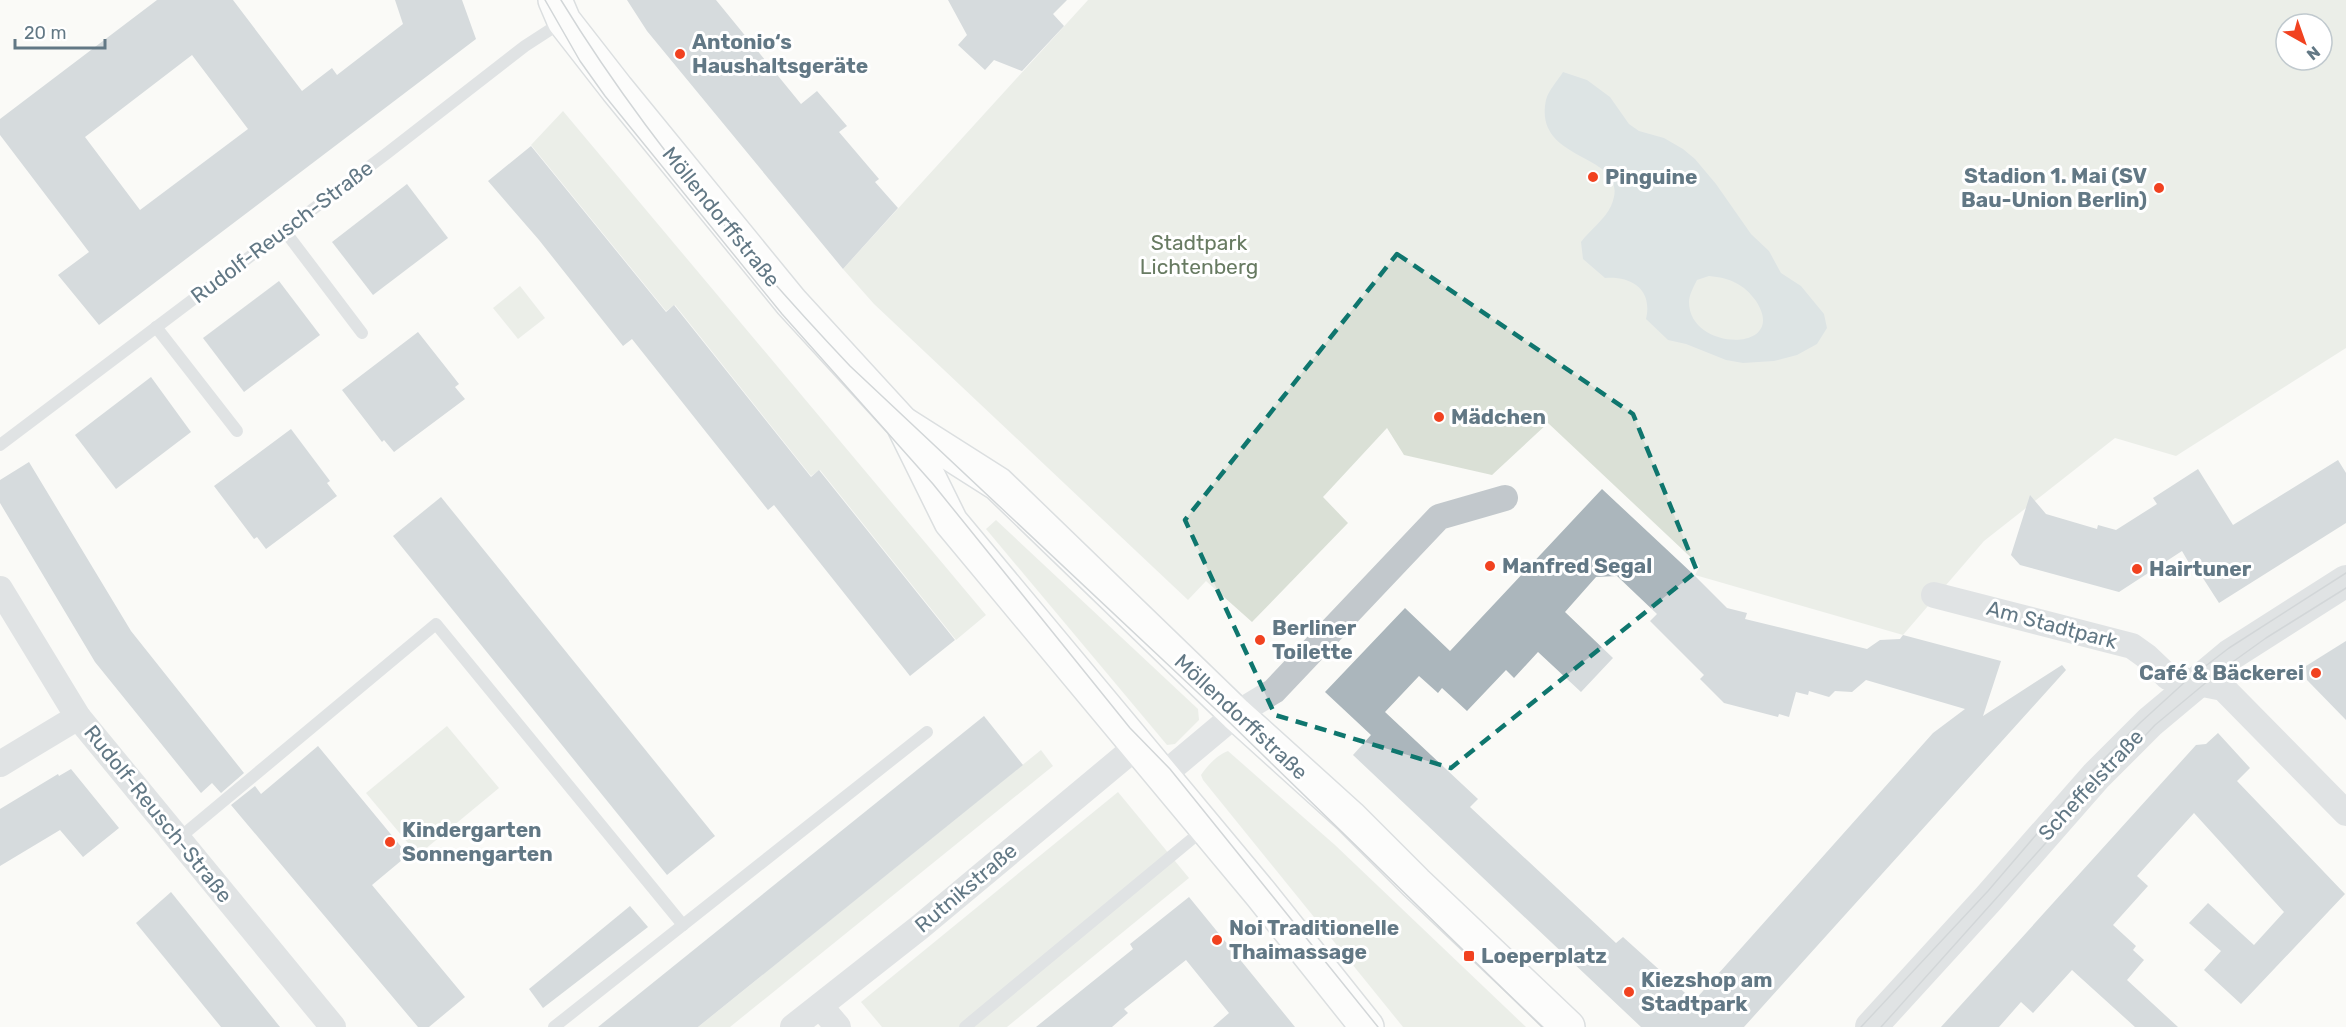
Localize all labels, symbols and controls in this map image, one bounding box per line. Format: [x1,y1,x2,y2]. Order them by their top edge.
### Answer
scale bar [15,12,105,50]
north arrow [2274,12,2334,72]
text: 20 m [24,22,66,44]
place label: Antonio‘s Haushaltsgeräte [692,29,868,78]
text: N [2303,42,2324,64]
marker: Antonio‘s Haushaltsgeräte [673,47,687,61]
street label: Möllendorffstraße [657,142,786,292]
street label: Rudolf-Reusch-Straße [186,155,378,308]
place label: Stadion 1. Mai (SV Bau-Union Berlin) [1961,163,2147,212]
place label: Pinguine [1605,164,1697,189]
marker: Pinguine [1586,170,1600,184]
marker: Stadion 1. Mai (SV Bau-Union Berlin) [2152,181,2166,195]
park label: Stadtpark Lichtenberg [1140,230,1258,279]
place label: Mädchen [1451,404,1546,429]
marker: Mädchen [1432,410,1446,424]
place label: Manfred Segal [1502,553,1652,578]
place label: Hairtuner [2149,556,2252,581]
marker: Manfred Segal [1483,559,1497,573]
marker: Hairtuner [2130,562,2144,576]
street label: Am Stadtpark [1984,595,2120,654]
place label: Berliner Toilette [1272,615,1357,664]
marker: Berliner Toilette [1253,633,1267,647]
street label: Möllendorffstraße [1170,649,1313,785]
place label: Café & Bäckerei [2139,660,2304,685]
marker: Café & Bäckerei [2309,666,2323,680]
street label: Rudolf-Reusch-Straße [79,720,238,908]
street label: Scheffelstraße [2033,724,2148,845]
place label: Kindergarten Sonnengarten [402,817,553,866]
marker: Kindergarten Sonnengarten [383,835,397,849]
street label: Rutnikstraße [910,838,1022,938]
place label: Noi Traditionelle Thaimassage [1229,915,1399,964]
marker: Noi Traditionelle Thaimassage [1210,933,1224,947]
place label: Loeperplatz [1481,943,1607,968]
marker: Loeperplatz [1462,949,1476,963]
place label: Kiezshop am Stadtpark [1641,967,1772,1016]
marker: Kiezshop am Stadtpark [1622,985,1636,999]

